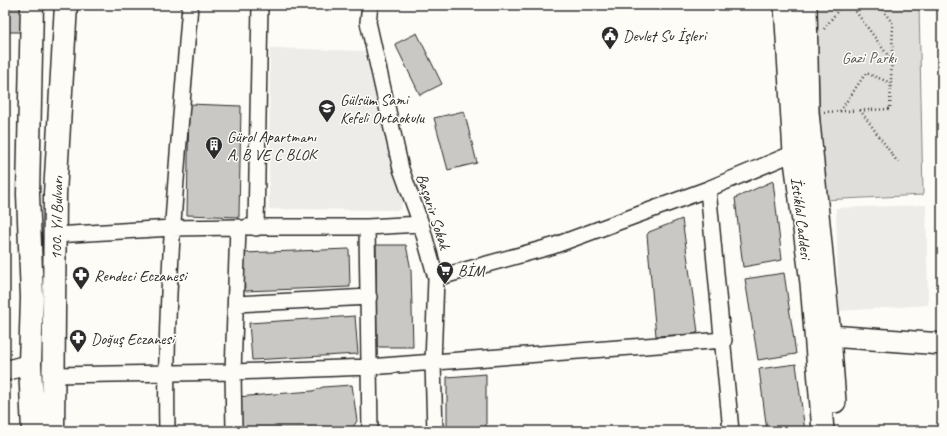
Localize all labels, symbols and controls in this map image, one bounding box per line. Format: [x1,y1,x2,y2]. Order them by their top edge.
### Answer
public building icon: Devlet Su İşleri [600,25,620,50]
place label: Devlet Su İşleri [623,26,708,46]
park label: Gazi Parkı [842,48,897,68]
place label: Gülsüm Sami Kefeli Ortaokulu [340,90,425,128]
school or university icon: Gülsüm Sami Kefeli Ortaokulu [317,98,337,123]
place label: Gürol Apartmanı A, B VE C BLOK [227,127,319,165]
building icon: Gürol Apartmanı A, B VE C BLOK [204,135,224,160]
street label: Başarir Sokak [411,171,455,253]
street label: 100. Yıl Bulvarı [46,175,68,260]
street label: İstiklal Caddesi [786,176,816,262]
supermarket icon: BİM [435,260,455,285]
place label: BİM [458,261,486,281]
pharmacy icon: Rendeci Eczanesi [71,265,91,290]
place label: Rendeci Eczanesi [94,266,188,286]
pharmacy icon: Doğuş Eczanesi [68,328,88,353]
place label: Doğuş Eczanesi [91,329,176,349]

